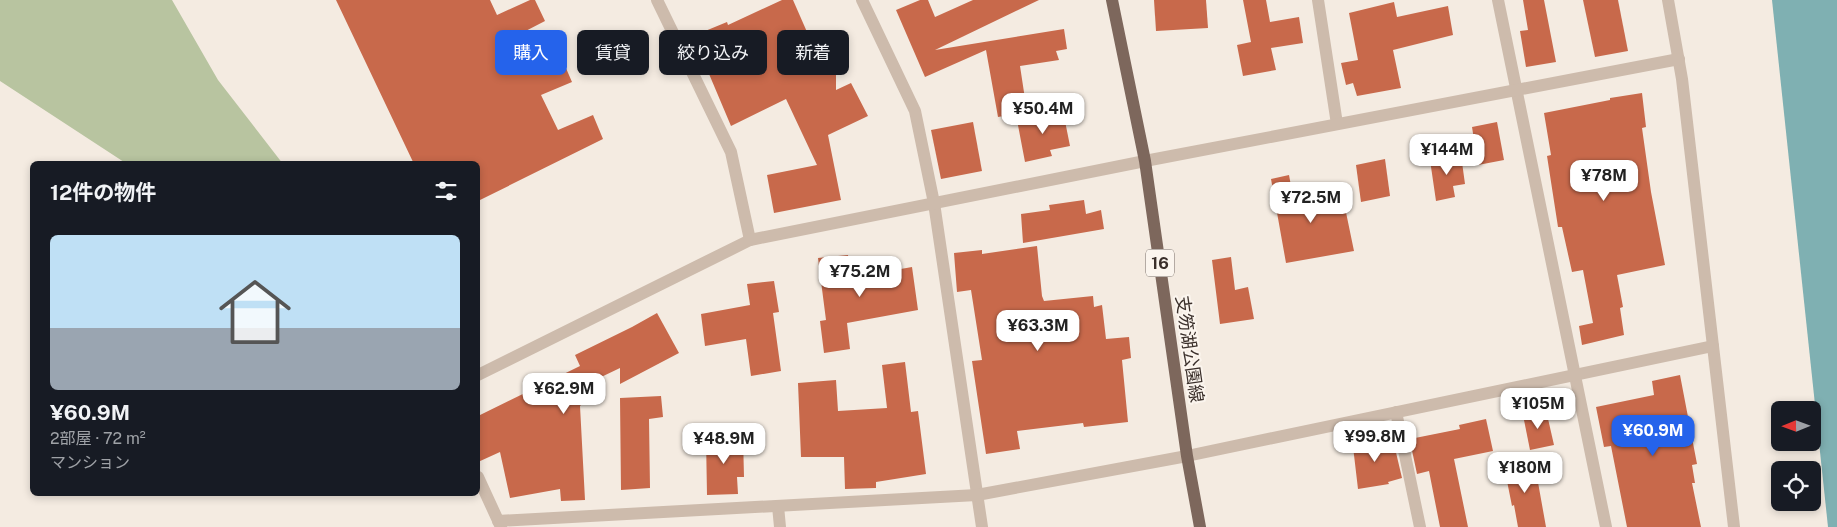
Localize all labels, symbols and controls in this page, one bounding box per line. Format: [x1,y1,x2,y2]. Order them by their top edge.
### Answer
chip: 購入 [495,30,567,75]
chip: 賃貸 [577,30,649,75]
chip: 絞り込み [659,30,767,75]
chip: 新着 [777,30,849,75]
pin: ¥50.4M [1002,92,1084,135]
text: ¥50.4M [1012,99,1074,118]
pin: ¥144M [1412,134,1482,176]
text: ¥144M [1420,140,1474,159]
pin: ¥78M [1574,160,1634,202]
text: ¥78M [1581,166,1627,185]
icon: filters [432,177,460,205]
text: 12件の物件 [50,180,156,205]
pin: ¥72.5M [1270,182,1352,224]
text: ¥72.5M [1281,188,1341,207]
road number: 16 [1146,250,1174,276]
pin: ¥75.2M [819,256,901,298]
text: ¥75.2M [830,262,890,281]
icon: home [210,267,300,357]
street label: 支笏湖公園線 [1172,294,1208,404]
pin: ¥63.3M [997,310,1079,352]
text: ¥63.3M [1007,316,1069,335]
pin: ¥62.9M [523,372,605,415]
text: ¥62.9M [534,379,594,398]
pin: ¥105M [1503,388,1573,430]
text: ¥105M [1511,394,1565,413]
text: ¥60.9M [50,400,130,425]
north arrow [1771,401,1821,451]
map controls [1771,401,1821,511]
pin: ¥60.9M [1612,414,1694,457]
pin: ¥99.8M [1334,420,1416,463]
text: ¥60.9M [1623,421,1683,440]
pin: ¥48.9M [683,422,765,465]
text: ¥99.8M [1344,427,1406,446]
text: 2部屋 · 72 m² [50,429,146,448]
text: ¥48.9M [693,429,755,448]
pin: ¥180M [1490,452,1560,494]
text: マンション [50,453,130,472]
text: ¥180M [1498,458,1552,477]
button: locate [1771,461,1821,511]

